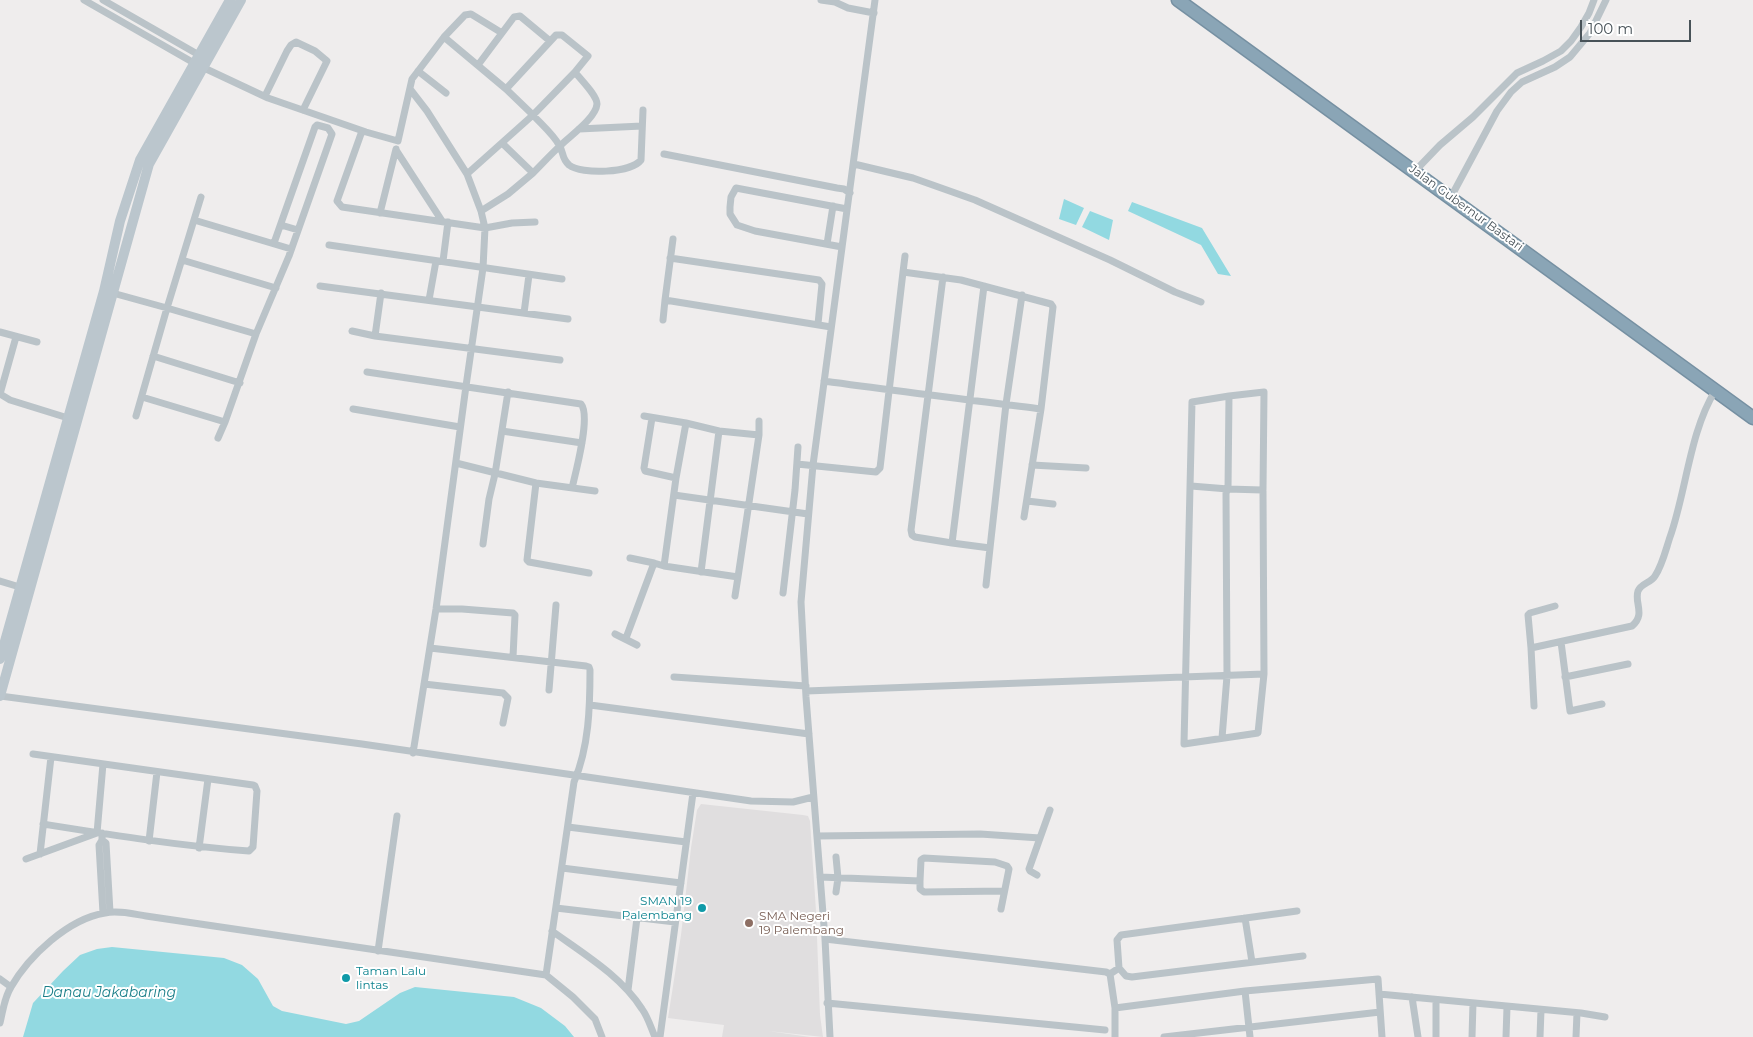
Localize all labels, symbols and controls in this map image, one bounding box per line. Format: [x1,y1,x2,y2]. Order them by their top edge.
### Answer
scale bar [1583,10,1694,42]
text: 100 m [1588,19,1633,38]
street label: Jalan Gubernur Bastari [1406,162,1526,254]
place label: SMAN 19 Palembang [622,894,692,922]
marker: SMAN 19 Palembang [696,902,708,914]
place label: SMA Negeri 19 Palembang [759,909,844,937]
marker: SMA Negeri 19 Palembang [743,917,755,929]
place label: Taman Lalu lintas [356,964,426,992]
marker: Taman Lalu lintas [340,972,352,984]
water label: Danau Jakabaring [42,985,176,1001]

